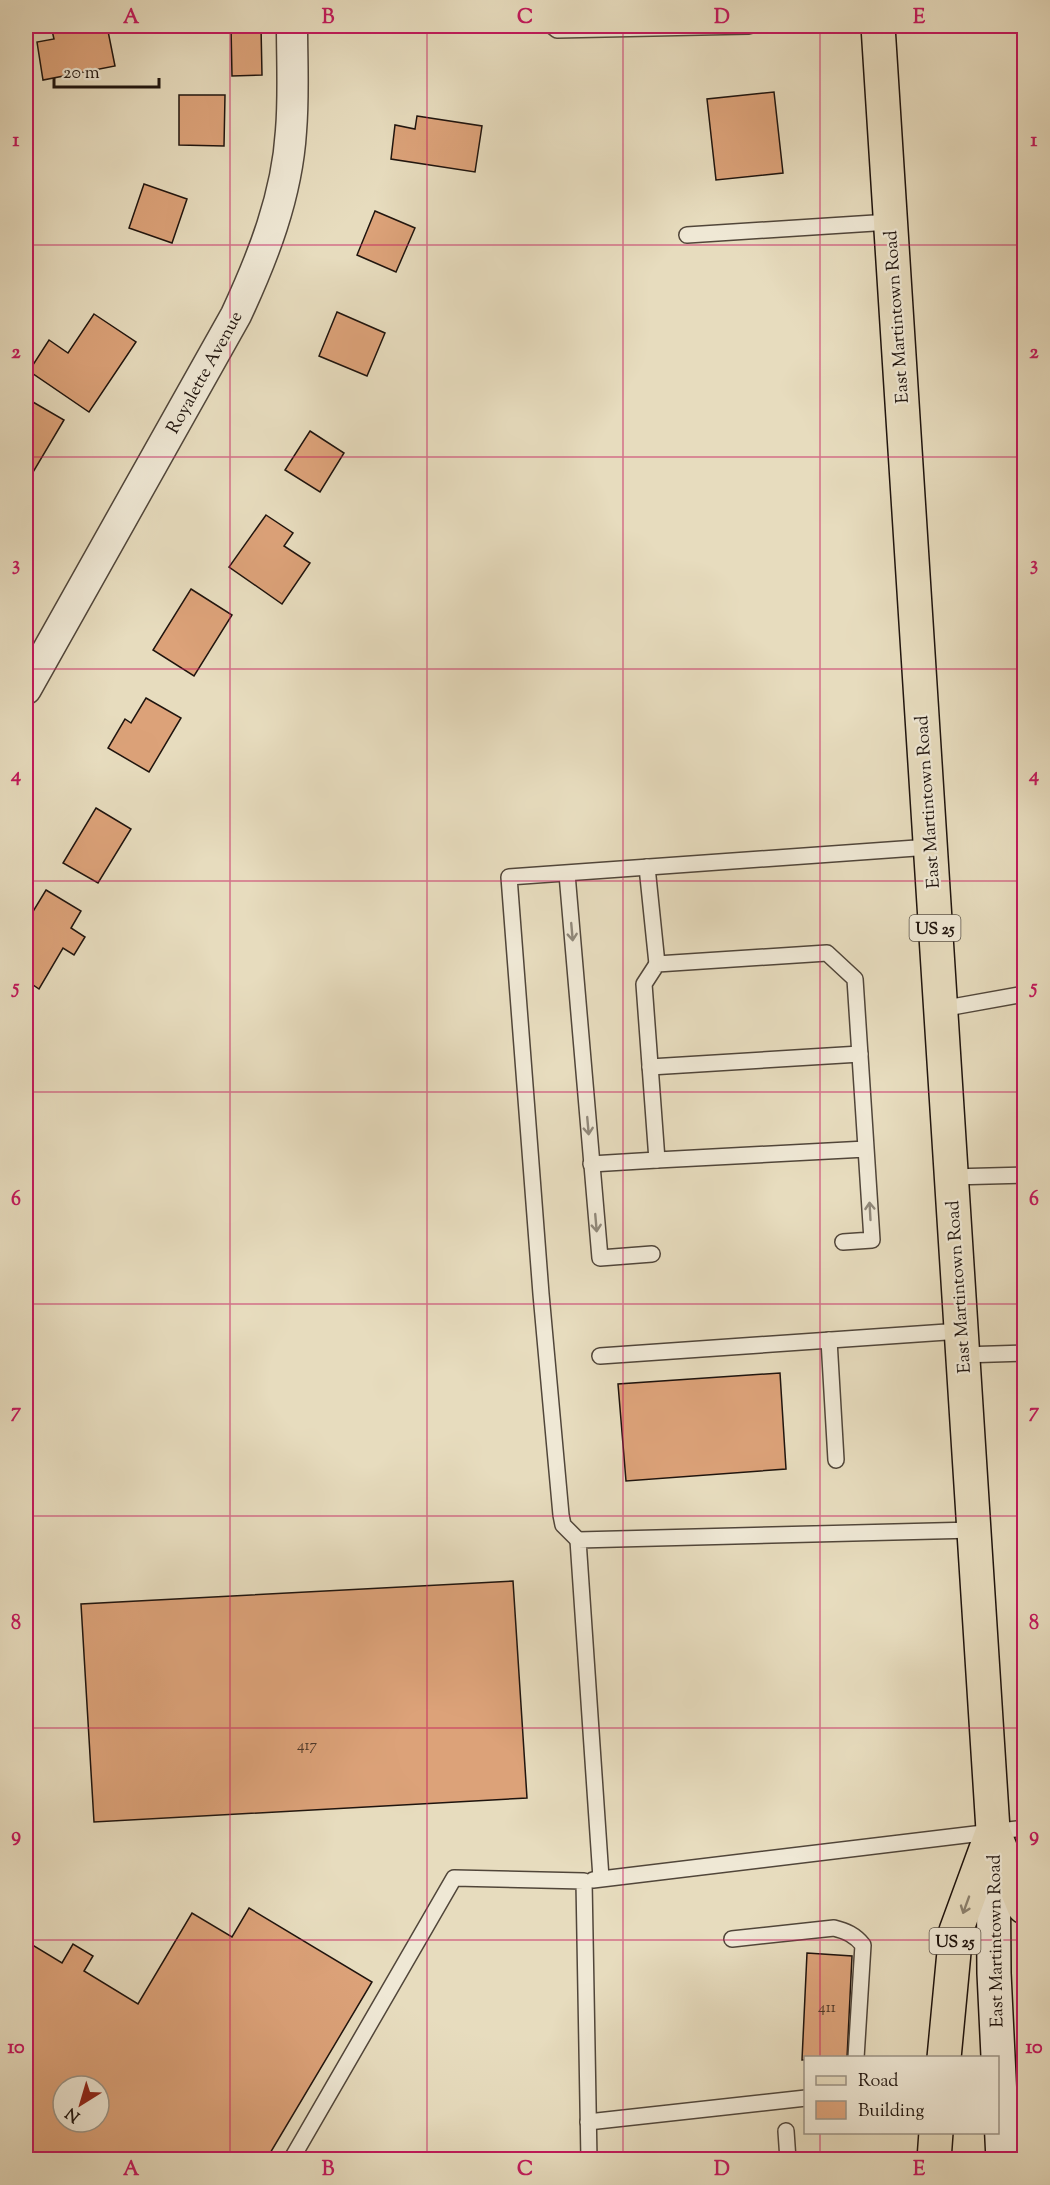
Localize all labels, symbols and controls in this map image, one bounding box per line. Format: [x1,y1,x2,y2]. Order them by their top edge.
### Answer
text: A [123,4,140,33]
text: B [322,4,335,33]
text: C [517,4,533,33]
text: D [714,4,730,33]
text: E [913,4,926,33]
scale bar [54,51,159,89]
text: 20 m [63,61,100,87]
text: 1 [13,127,20,156]
text: 1 [1031,127,1038,156]
street label: East Martintown Road [879,230,917,404]
street label: Royalette Avenue [161,307,250,439]
text: 2 [11,339,21,368]
text: 2 [1029,339,1039,368]
text: 3 [12,551,20,580]
text: 3 [1030,551,1038,580]
street label: East Martintown Road [910,715,948,889]
text: 4 [10,762,21,791]
text: 4 [1028,762,1039,791]
road number: US 25 [910,915,960,941]
one-way arrow [567,921,578,941]
text: 5 [11,974,20,1003]
text: 5 [1029,974,1038,1003]
one-way arrow [583,1116,594,1136]
text: 6 [11,1186,21,1215]
text: 6 [1029,1186,1039,1215]
street label: East Martintown Road [941,1200,979,1374]
one-way arrow [864,1201,875,1221]
one-way arrow [591,1212,602,1232]
text: 7 [11,1398,22,1427]
text: 7 [1029,1398,1040,1427]
text: 8 [11,1610,21,1639]
text: 8 [1029,1610,1039,1639]
house number: 417 [297,1736,318,1757]
text: 9 [11,1822,21,1851]
text: 9 [1029,1822,1039,1851]
street label: East Martintown Road [982,1854,1012,2028]
one-way arrow [959,1895,970,1914]
road number: US 25 [930,1928,980,1954]
house number: 411 [818,1998,836,2019]
text: 10 [7,2034,25,2063]
text: 10 [1025,2034,1043,2063]
legend [804,2056,999,2134]
text: Road [858,2069,898,2095]
north arrow [51,2074,111,2134]
text: Building [858,2099,924,2125]
text: N [61,2101,86,2127]
text: A [123,2156,140,2185]
text: B [322,2156,335,2185]
text: C [517,2156,533,2185]
text: D [714,2156,730,2185]
text: E [913,2156,926,2185]

